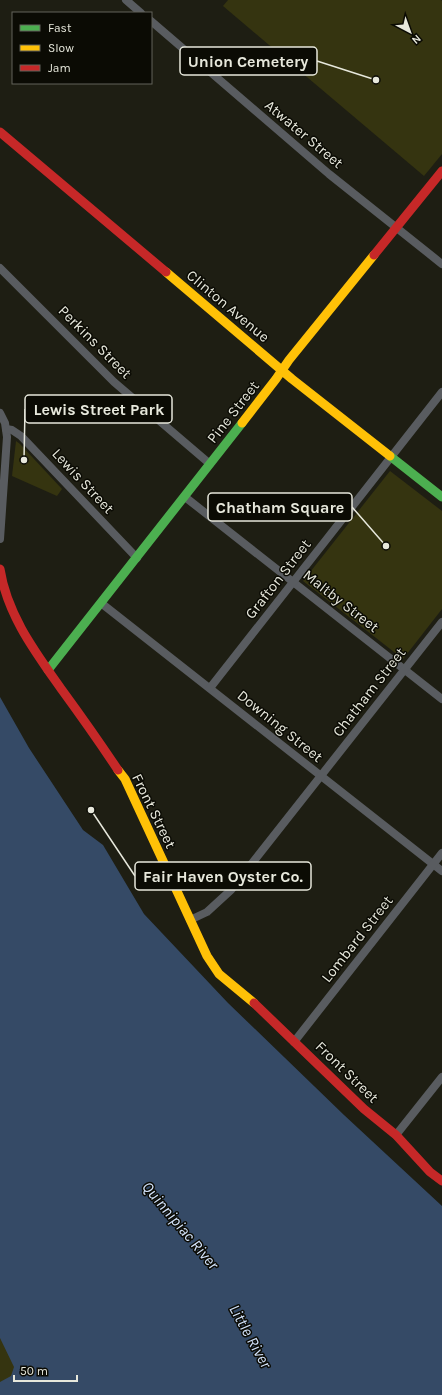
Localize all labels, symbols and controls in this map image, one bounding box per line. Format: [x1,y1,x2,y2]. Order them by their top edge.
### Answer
legend [12,12,152,84]
north arrow [390,12,430,52]
text: Fast [48,21,72,35]
text: N [409,32,423,47]
text: Slow [48,41,74,55]
callout: Union Cemetery [180,47,317,75]
text: Union Cemetery [188,52,308,71]
text: Jam [48,61,71,75]
street label: Atwater Street [261,96,347,172]
street label: Clinton Avenue [183,266,273,346]
street label: Perkins Street [55,302,136,383]
street label: Pine Street [203,377,263,447]
callout: Lewis Street Park [25,395,172,423]
text: Lewis Street Park [34,400,165,419]
street label: Lewis Street [48,445,118,518]
callout: Chatham Square [208,493,352,521]
text: Chatham Square [216,498,344,517]
street label: Grafton Street [241,535,315,622]
street label: Maltby Street [299,566,383,636]
street label: Chatham Street [329,644,410,740]
street label: Downing Street [234,686,327,766]
street label: Front Street [128,771,180,852]
callout: Fair Haven Oyster Co. [135,862,311,890]
text: Fair Haven Oyster Co. [143,867,304,886]
street label: Lombard Street [317,892,397,986]
street label: Front Street [312,1037,383,1107]
water label: Quinnipiac River [138,1177,223,1274]
water label: Little River [225,1301,276,1372]
scale bar [14,1357,77,1383]
text: 50 m [20,1364,48,1378]

